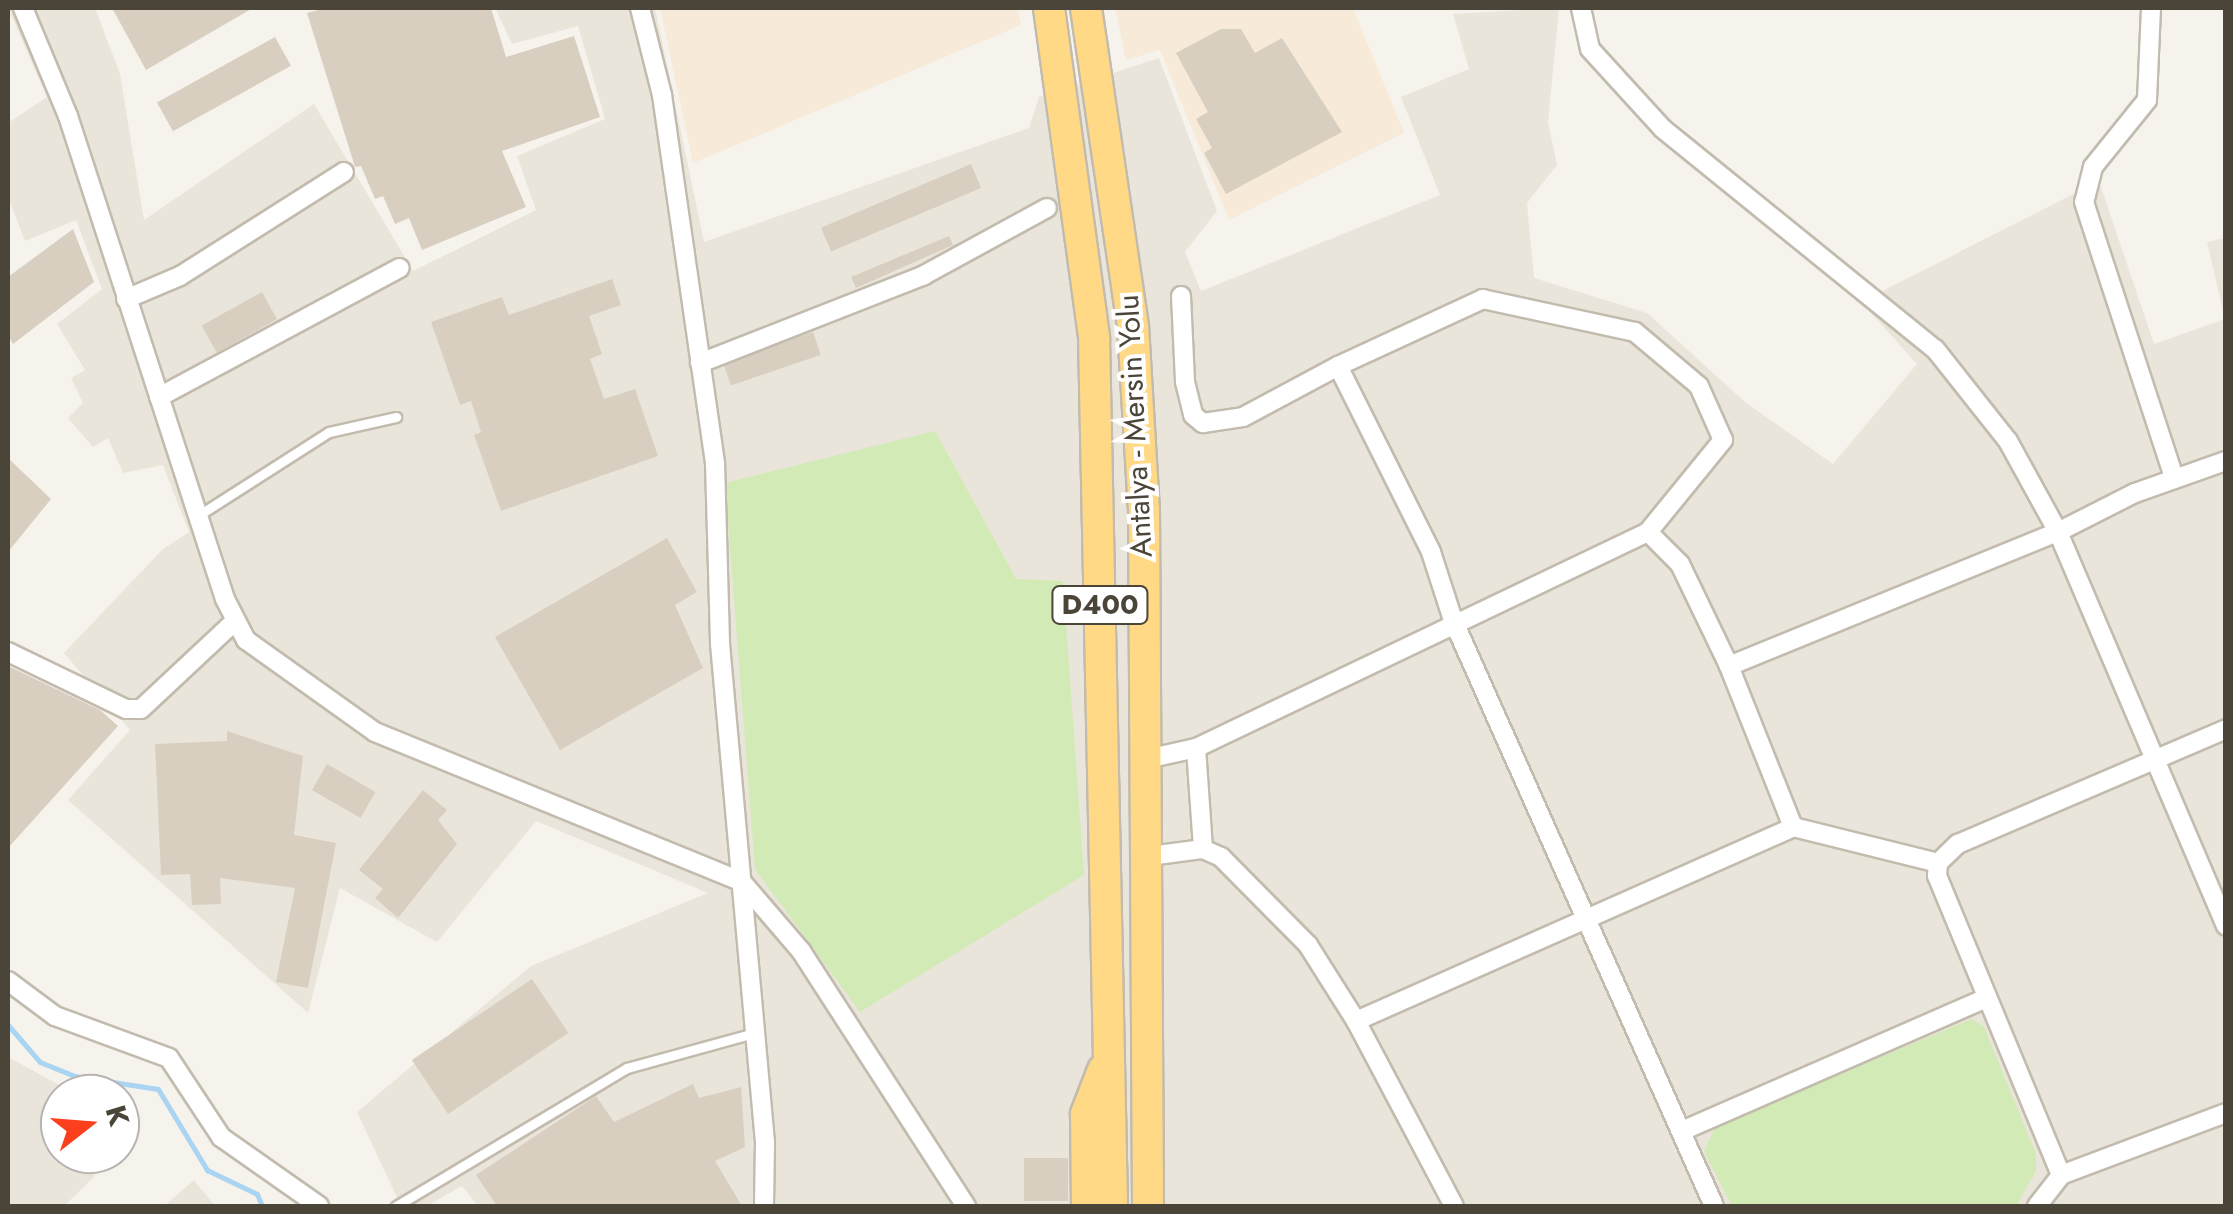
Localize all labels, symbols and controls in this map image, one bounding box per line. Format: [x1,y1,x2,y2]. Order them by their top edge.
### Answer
street label: Antalya - Mersin Yolu [1110,293,1160,559]
road number: D400 [1050,582,1150,628]
north arrow [40,1074,140,1174]
text: K [95,1100,140,1131]

